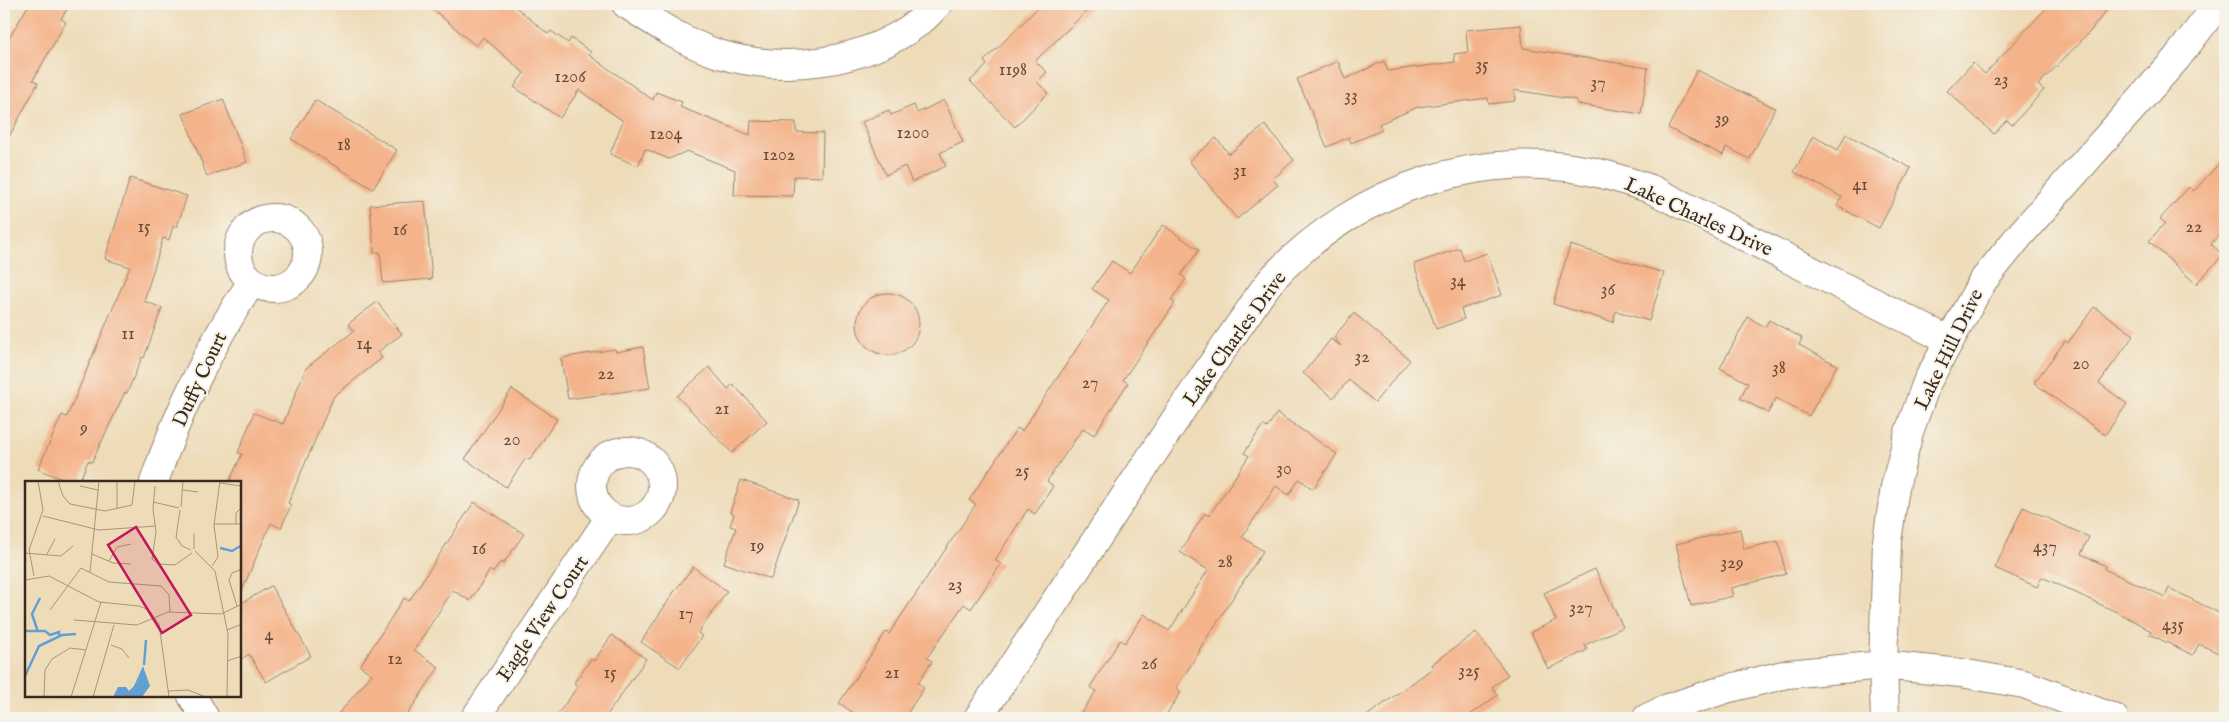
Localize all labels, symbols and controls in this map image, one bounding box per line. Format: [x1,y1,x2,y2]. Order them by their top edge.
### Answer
house number: 35 [1475,54,1489,77]
house number: 1198 [999,59,1027,82]
house number: 1206 [554,66,586,89]
house number: 23 [1993,69,2009,92]
house number: 37 [1590,72,1606,95]
house number: 33 [1344,85,1358,108]
house number: 39 [1715,108,1729,131]
house number: 1200 [897,122,929,145]
house number: 1204 [650,123,683,146]
house number: 18 [337,134,351,157]
house number: 1202 [763,144,795,167]
house number: 31 [1233,160,1247,183]
street label: Lake Charles Drive [1620,172,1776,263]
house number: 41 [1852,174,1868,197]
house number: 15 [137,216,151,239]
house number: 22 [2186,216,2202,239]
house number: 16 [393,219,408,242]
street label: Lake Charles Drive [1178,267,1292,411]
house number: 34 [1450,270,1466,293]
house number: 36 [1601,279,1616,302]
street label: Lake Hill Drive [1909,285,1989,414]
house number: 11 [121,323,135,346]
street label: Duffy Court [167,328,233,431]
house number: 14 [356,333,372,356]
house number: 32 [1354,346,1370,369]
house number: 20 [2072,353,2090,376]
house number: 38 [1772,357,1786,380]
house number: 22 [598,363,614,386]
house number: 27 [1082,372,1098,395]
house number: 21 [714,398,730,421]
house number: 9 [79,417,88,440]
house number: 20 [503,429,521,452]
house number: 30 [1276,458,1292,481]
house number: 25 [1015,460,1030,483]
inset map [25,481,241,697]
house number: 19 [750,535,764,558]
house number: 437 [2033,536,2057,559]
house number: 16 [472,538,487,561]
street label: Eagle View Court [492,551,595,687]
house number: 28 [1217,551,1233,574]
house number: 329 [1720,552,1744,575]
house number: 23 [947,574,963,597]
house number: 327 [1569,597,1593,620]
house number: 17 [678,603,694,626]
house number: 435 [2162,614,2185,637]
house number: 4 [265,624,274,647]
house number: 12 [387,648,403,671]
house number: 26 [1141,653,1157,676]
house number: 325 [1458,660,1480,683]
house number: 15 [603,662,617,685]
house number: 21 [884,662,900,685]

